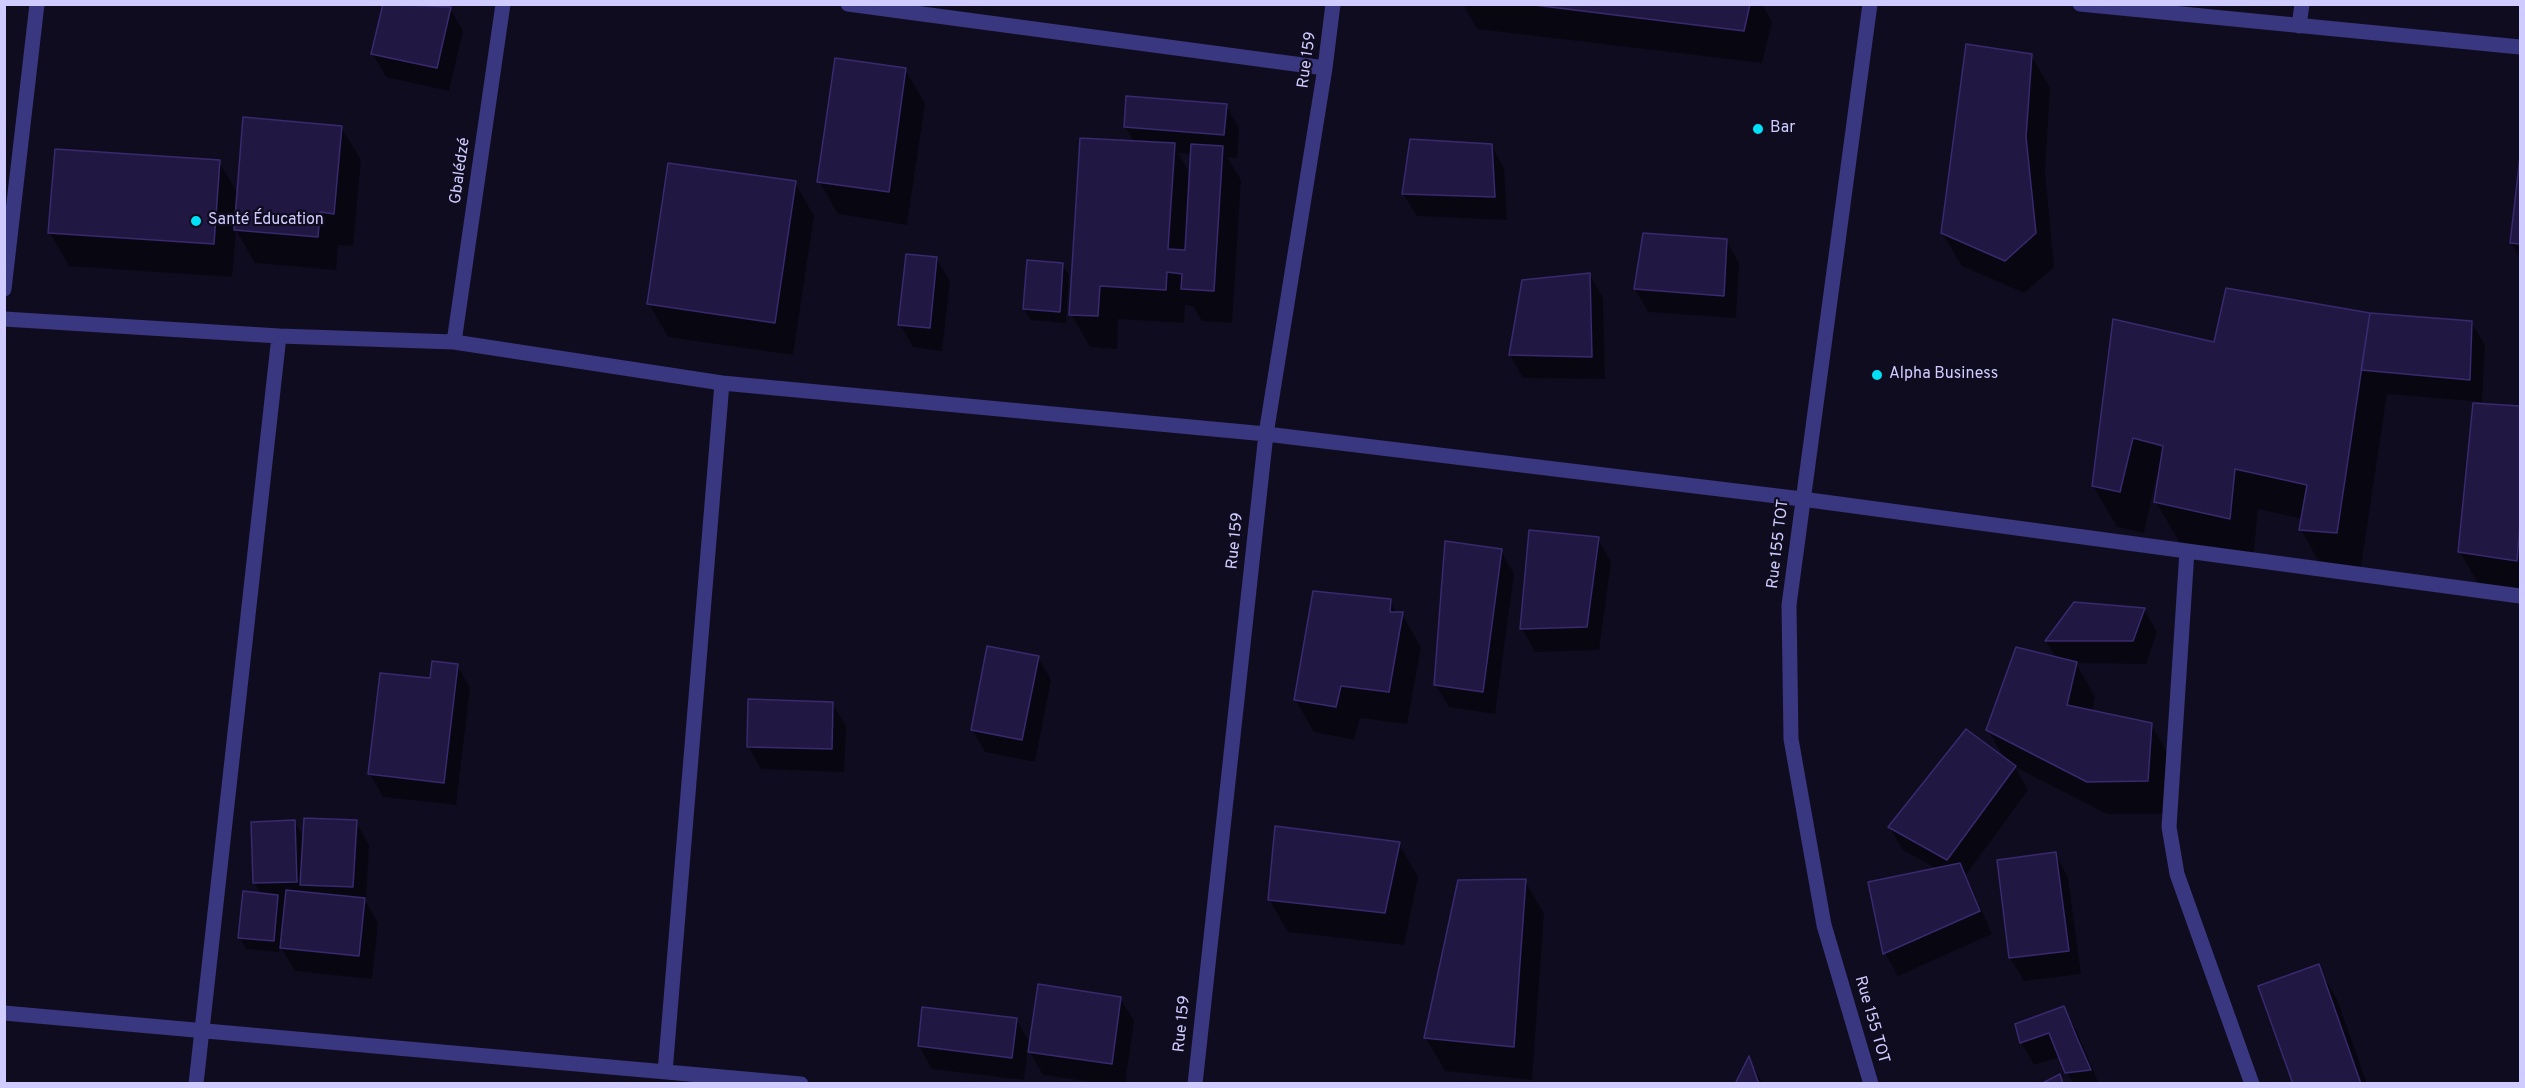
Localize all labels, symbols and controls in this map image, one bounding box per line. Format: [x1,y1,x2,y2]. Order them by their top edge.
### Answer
street label: Rue 159 [1295,30,1321,90]
place label: Bar [1770,119,1795,139]
marker: Bar [1751,122,1765,136]
street label: Gbalédzé [447,137,475,205]
place label: Santé Éducation [208,211,324,231]
marker: Santé Éducation [189,214,203,228]
place label: Alpha Business [1889,365,1998,385]
marker: Alpha Business [1870,368,1884,382]
street label: Rue 155 TOT [1764,498,1794,590]
street label: Rue 159 [1223,512,1249,570]
street label: Rue 155 TOT [1849,974,1893,1066]
street label: Rue 159 [1170,995,1196,1053]

